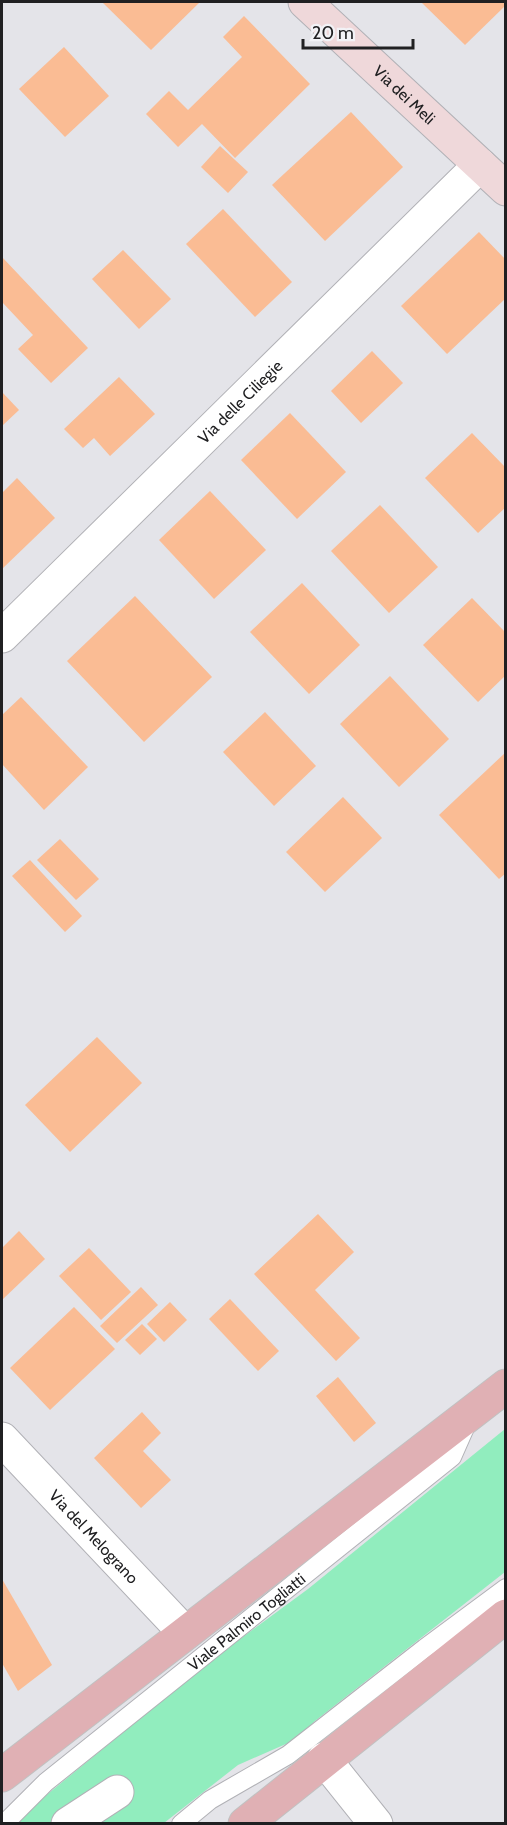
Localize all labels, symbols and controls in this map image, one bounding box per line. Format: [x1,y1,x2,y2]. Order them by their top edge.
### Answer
scale bar [303,12,412,50]
text: 20 m [312,22,354,44]
street label: Via dei Meli [370,61,439,128]
street label: Via delle Ciliegie [194,356,286,447]
street label: Via del Melograno [45,1486,143,1587]
street label: Viale Palmiro Togliatti [184,1569,309,1674]

